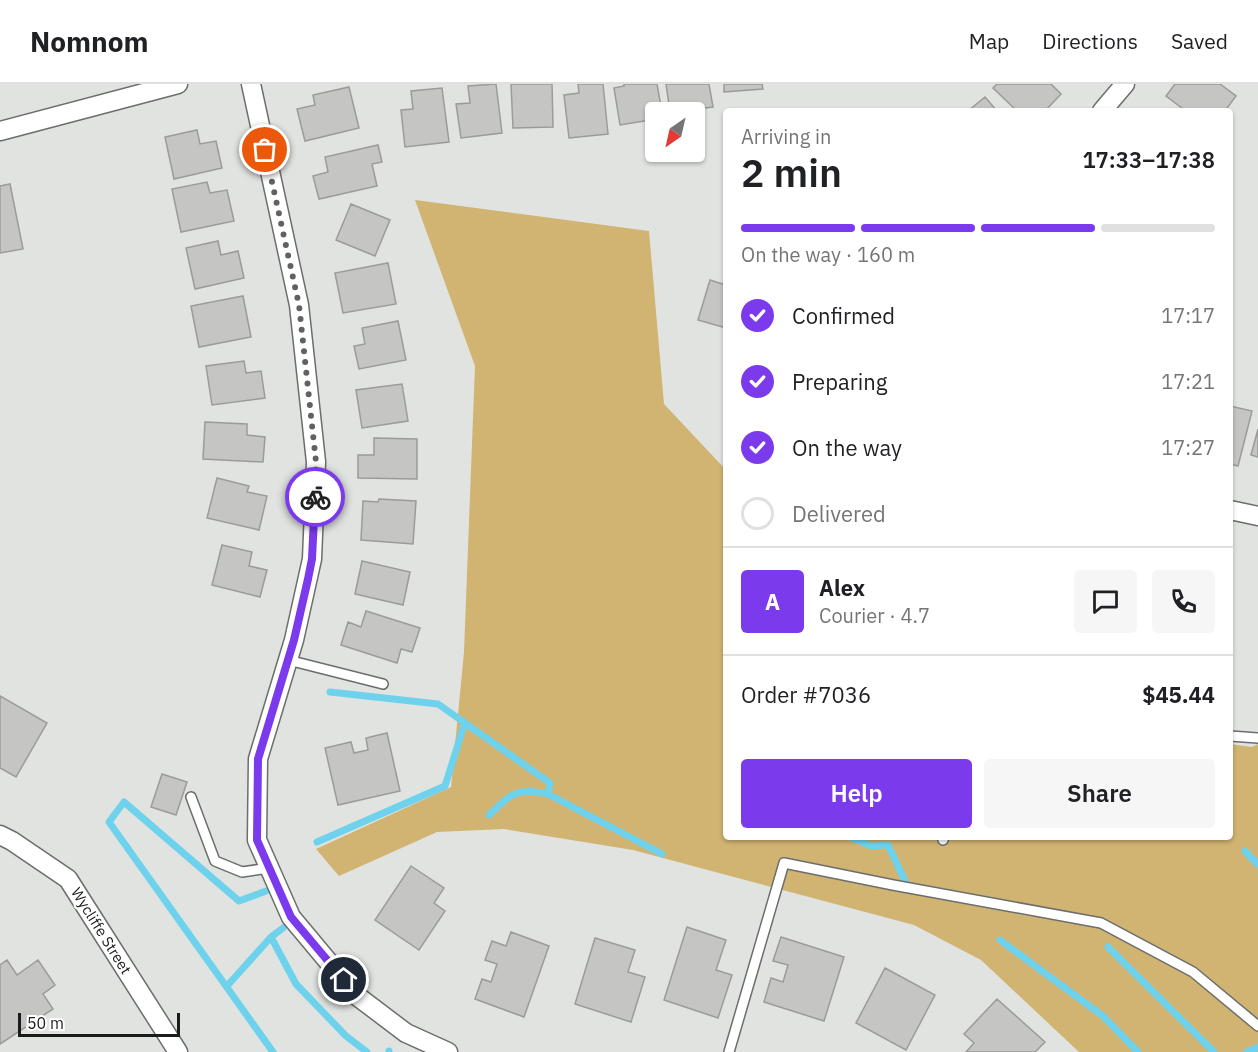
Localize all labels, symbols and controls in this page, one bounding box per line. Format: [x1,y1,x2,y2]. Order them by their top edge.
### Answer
text: Nomnom [30,23,149,60]
text: Map [969,27,1009,55]
text: Directions [1042,27,1138,55]
text: Saved [1171,27,1228,55]
north arrow [645,102,705,162]
map controls [645,102,705,162]
text: Arriving in [741,123,831,150]
pin [239,124,290,175]
icon: bag [248,133,281,166]
text: 17:33–17:38 [1082,145,1215,174]
text: 2 min [741,147,842,198]
text: On the way · 160 m [741,241,915,268]
icon: check [741,299,774,332]
text: Confirmed [792,301,895,330]
text: 17:17 [1161,302,1215,329]
icon: check [741,365,774,398]
text: Preparing [792,367,887,396]
text: 17:21 [1161,368,1215,395]
icon: check [741,431,774,464]
text: On the way [792,433,902,462]
text: 17:27 [1161,434,1215,461]
courier [285,467,345,527]
icon: bike [299,481,332,514]
text: Delivered [792,499,886,528]
button: chat [1074,570,1137,633]
button: phone [1152,570,1215,633]
text: Alex [819,573,865,602]
text: A [765,587,780,616]
text: Courier · 4.7 [819,602,930,629]
text: Order #7036 [741,680,871,709]
text: $45.44 [1142,680,1215,709]
button: Help [741,759,972,828]
button: Share [984,759,1215,828]
street label: Wycliffe Street [67,884,136,978]
pin [318,954,369,1005]
icon: home [327,963,360,996]
scale bar [18,1010,180,1038]
text: 50 m [27,1013,64,1033]

